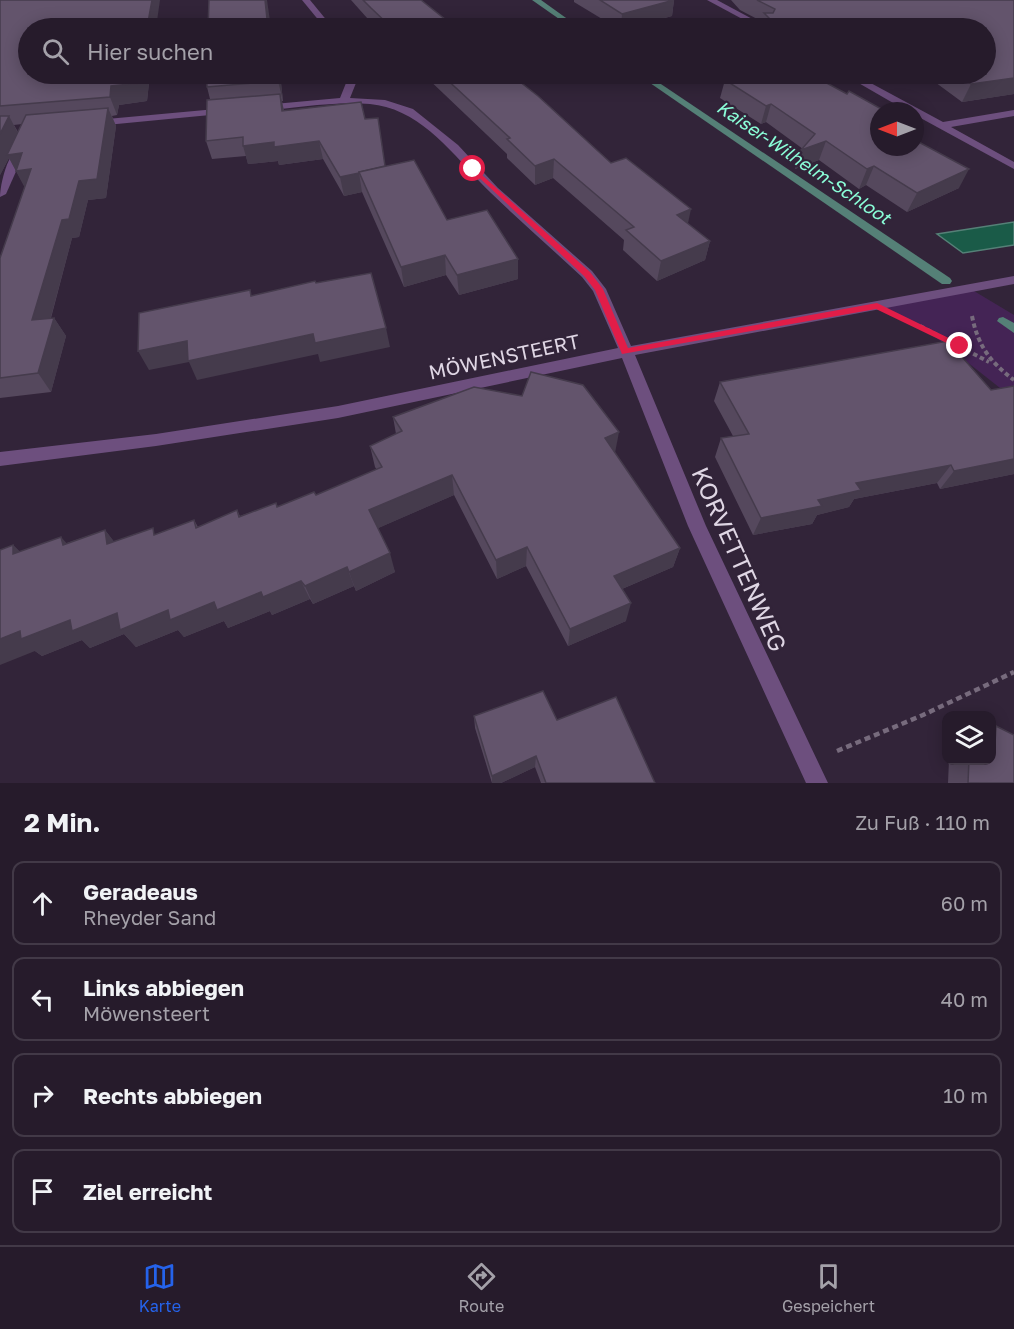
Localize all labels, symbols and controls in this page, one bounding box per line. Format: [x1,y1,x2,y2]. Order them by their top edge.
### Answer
search box [18,18,996,84]
icon: search [39,35,72,68]
text: Hier suchen [87,38,213,65]
water label: Kaiser-Wilhelm-Schloot [713,96,896,229]
north arrow [870,102,924,156]
route start [459,155,485,181]
street label: MÖWENSTEERT [426,328,582,384]
route end [946,332,972,358]
street label: KORVETTENWEG [686,462,794,656]
map controls [942,711,996,765]
button: layers [942,711,996,765]
text: 2 Min. [24,807,101,838]
text: Zu Fuß · 110 m [855,810,990,834]
text: Geradeaus [83,878,198,905]
icon: ahead [26,887,59,920]
text: 60 m [941,891,988,915]
text: Rheyder Sand [83,905,216,929]
text: Links abbiegen [83,974,244,1001]
icon: left [26,983,59,1016]
text: 40 m [941,987,988,1011]
text: Möwensteert [83,1001,210,1025]
icon: right [26,1079,59,1112]
text: Rechts abbiegen [83,1082,262,1109]
text: 10 m [943,1083,988,1107]
icon: arrive [26,1175,59,1208]
text: Ziel erreicht [83,1178,212,1205]
tab: Karte [139,1260,181,1316]
tab: Route [459,1260,504,1316]
tab: Gespeichert [782,1260,875,1316]

